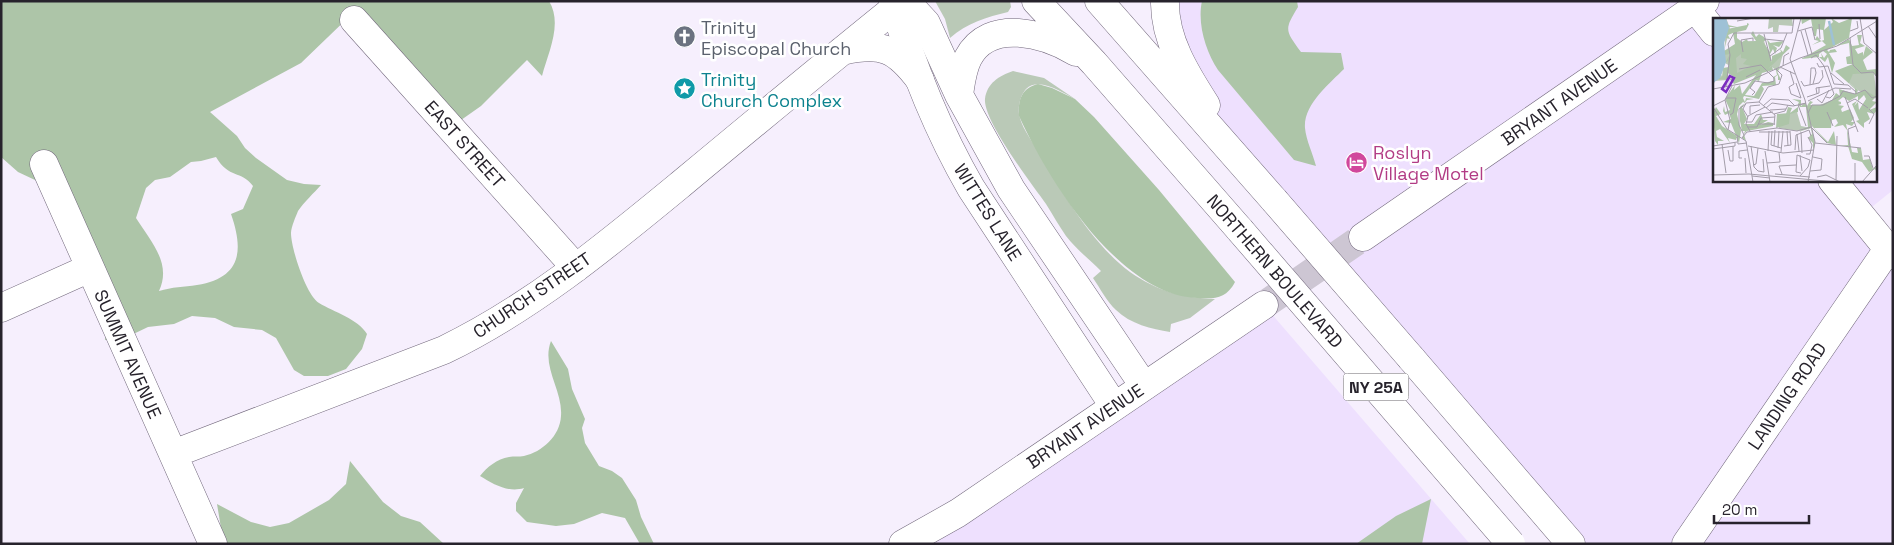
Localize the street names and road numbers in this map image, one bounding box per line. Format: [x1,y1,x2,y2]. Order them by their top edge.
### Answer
street label: BRYANT AVENUE [1497,54,1621,150]
street label: EAST STREET [420,95,511,193]
street label: WITTES LANE [949,159,1027,265]
street label: NORTHERN BOULEVARD [1202,189,1348,353]
street label: CHURCH STREET [468,247,596,343]
street label: SUMMIT AVENUE [89,286,167,422]
street label: LANDING ROAD [1743,338,1831,454]
road number: NY 25A [1344,374,1408,401]
street label: BRYANT AVENUE [1022,378,1148,474]

